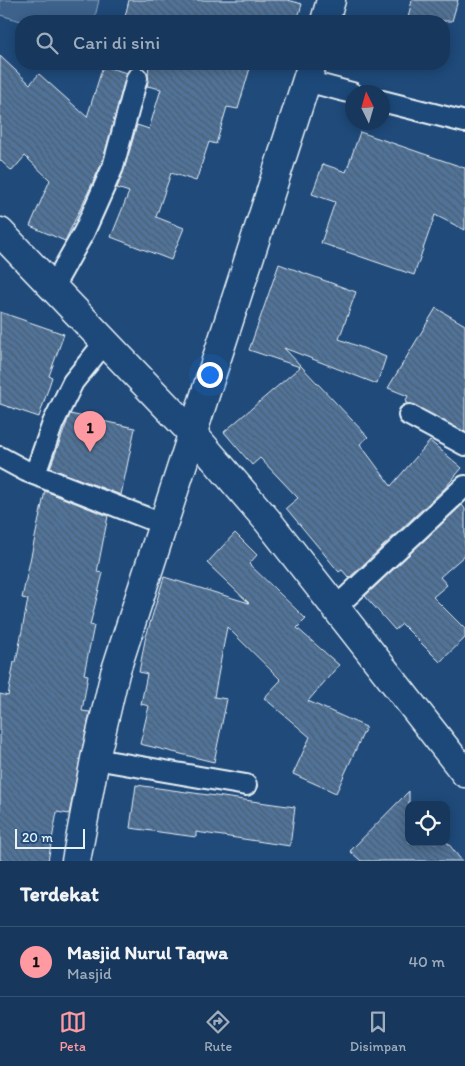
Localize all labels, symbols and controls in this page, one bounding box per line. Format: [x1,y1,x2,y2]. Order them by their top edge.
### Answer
search box [15,15,450,70]
icon: search [33,29,61,57]
text: Cari di sini [73,31,160,54]
north arrow [345,85,390,130]
your location [197,362,223,388]
pin: 1 [74,411,106,452]
map controls [405,801,450,846]
button: locate [405,801,450,846]
scale bar [15,826,85,849]
text: 20 m [22,829,53,846]
text: Terdekat [20,881,99,906]
text: Masjid Nurul Taqwa [67,941,228,964]
text: 1 [32,952,40,971]
text: 40 m [408,952,445,971]
text: Masjid [67,964,112,983]
tab: Peta [59,1008,87,1055]
tab: Rute [204,1008,232,1055]
tab: Disimpan [350,1008,406,1055]

